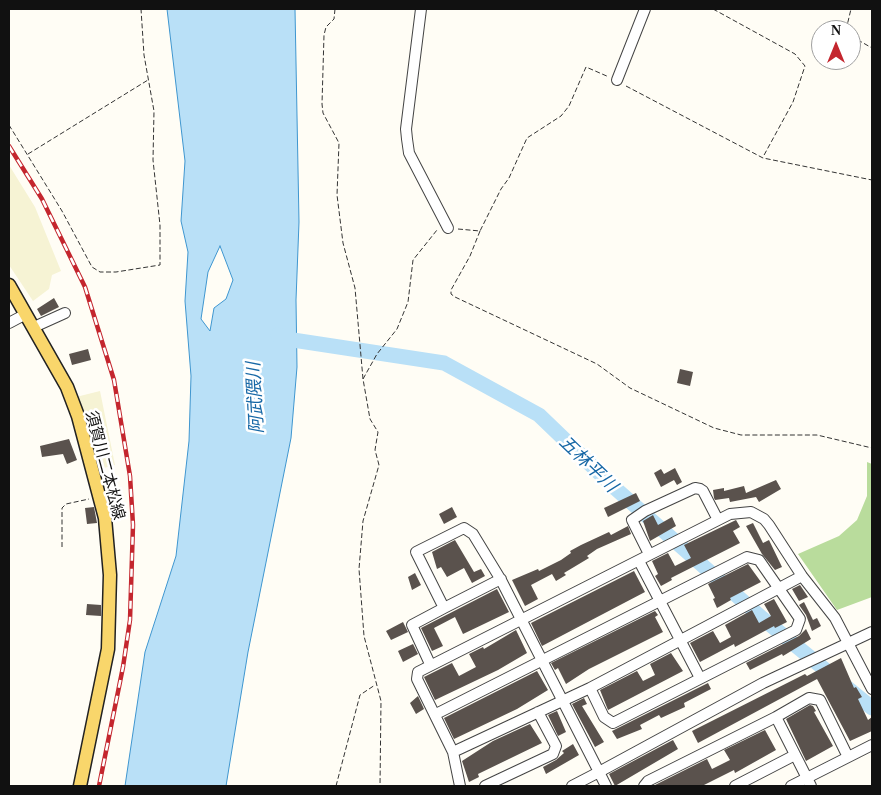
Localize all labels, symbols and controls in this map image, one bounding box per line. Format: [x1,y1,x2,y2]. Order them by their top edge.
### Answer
north arrow [811,20,861,70]
text: N [831,23,841,38]
water label: 阿武隈川 [241,361,267,435]
street label: 須賀川二本松線 [82,408,130,522]
water label: 五林平川 [556,430,622,496]

